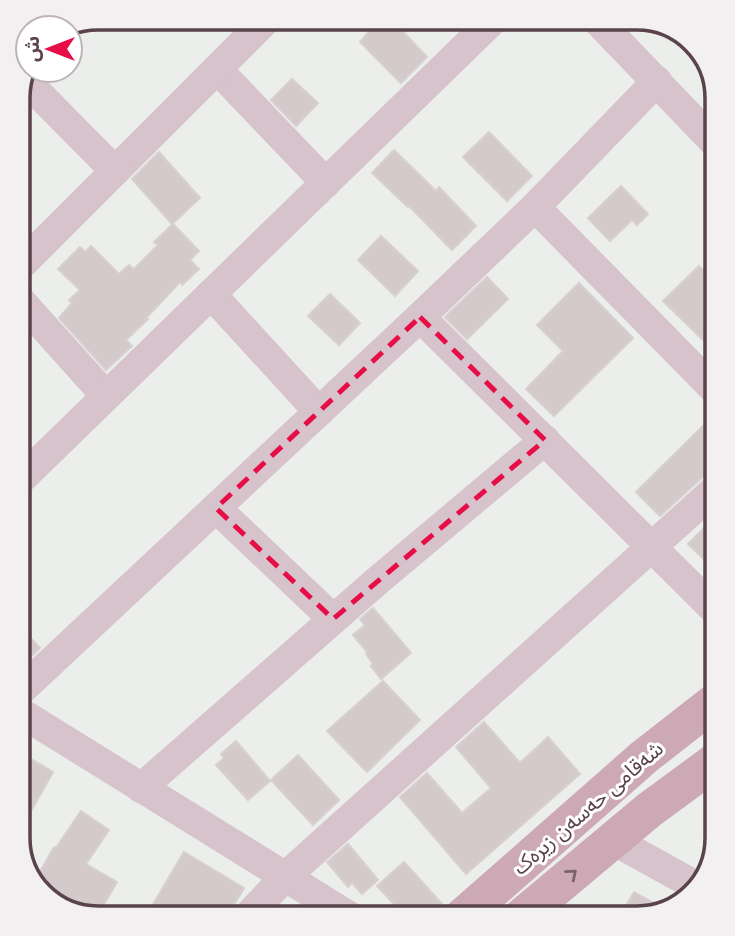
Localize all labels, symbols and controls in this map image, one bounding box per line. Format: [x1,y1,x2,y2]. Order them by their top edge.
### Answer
north arrow [14,14,84,84]
text: ش [20,36,43,62]
street label: شەقامی حەسەن زیرەک [507,735,668,880]
one-way arrow [563,870,576,882]

